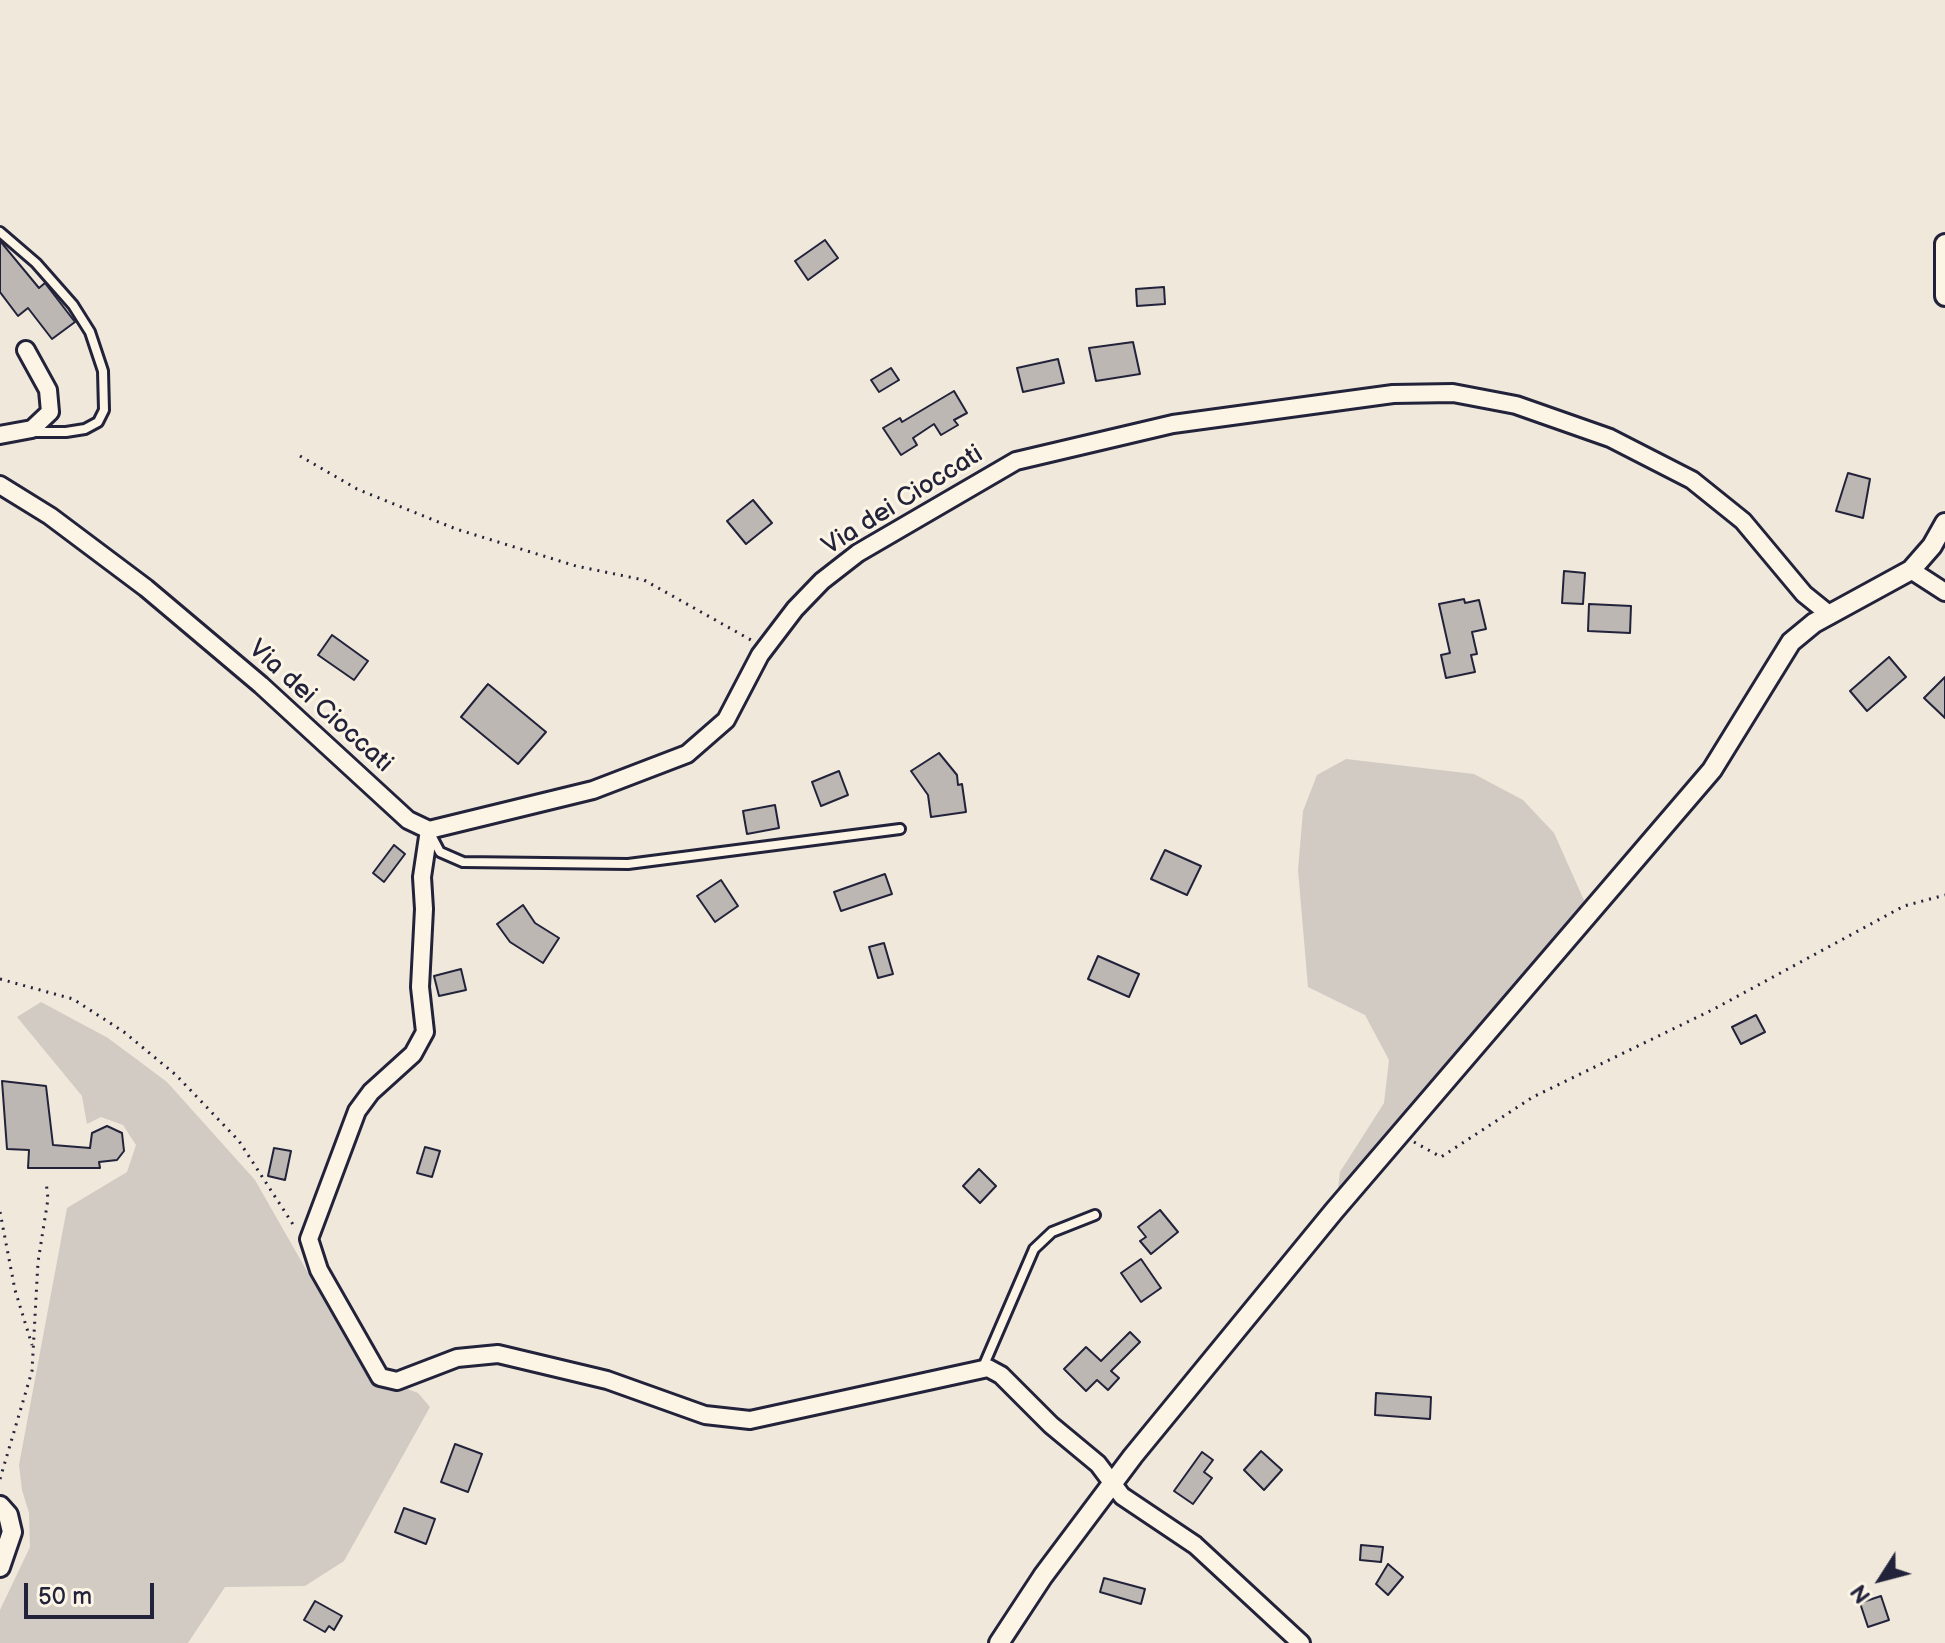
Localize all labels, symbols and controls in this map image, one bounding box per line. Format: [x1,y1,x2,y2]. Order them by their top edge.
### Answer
street label: Via dei Cioccati [817,439,989,563]
street label: Via dei Cioccati [242,634,398,780]
north arrow [1841,1539,1921,1619]
scale bar [28,1567,158,1617]
text: N [1845,1579,1877,1608]
text: 50 m [38,1582,92,1611]

